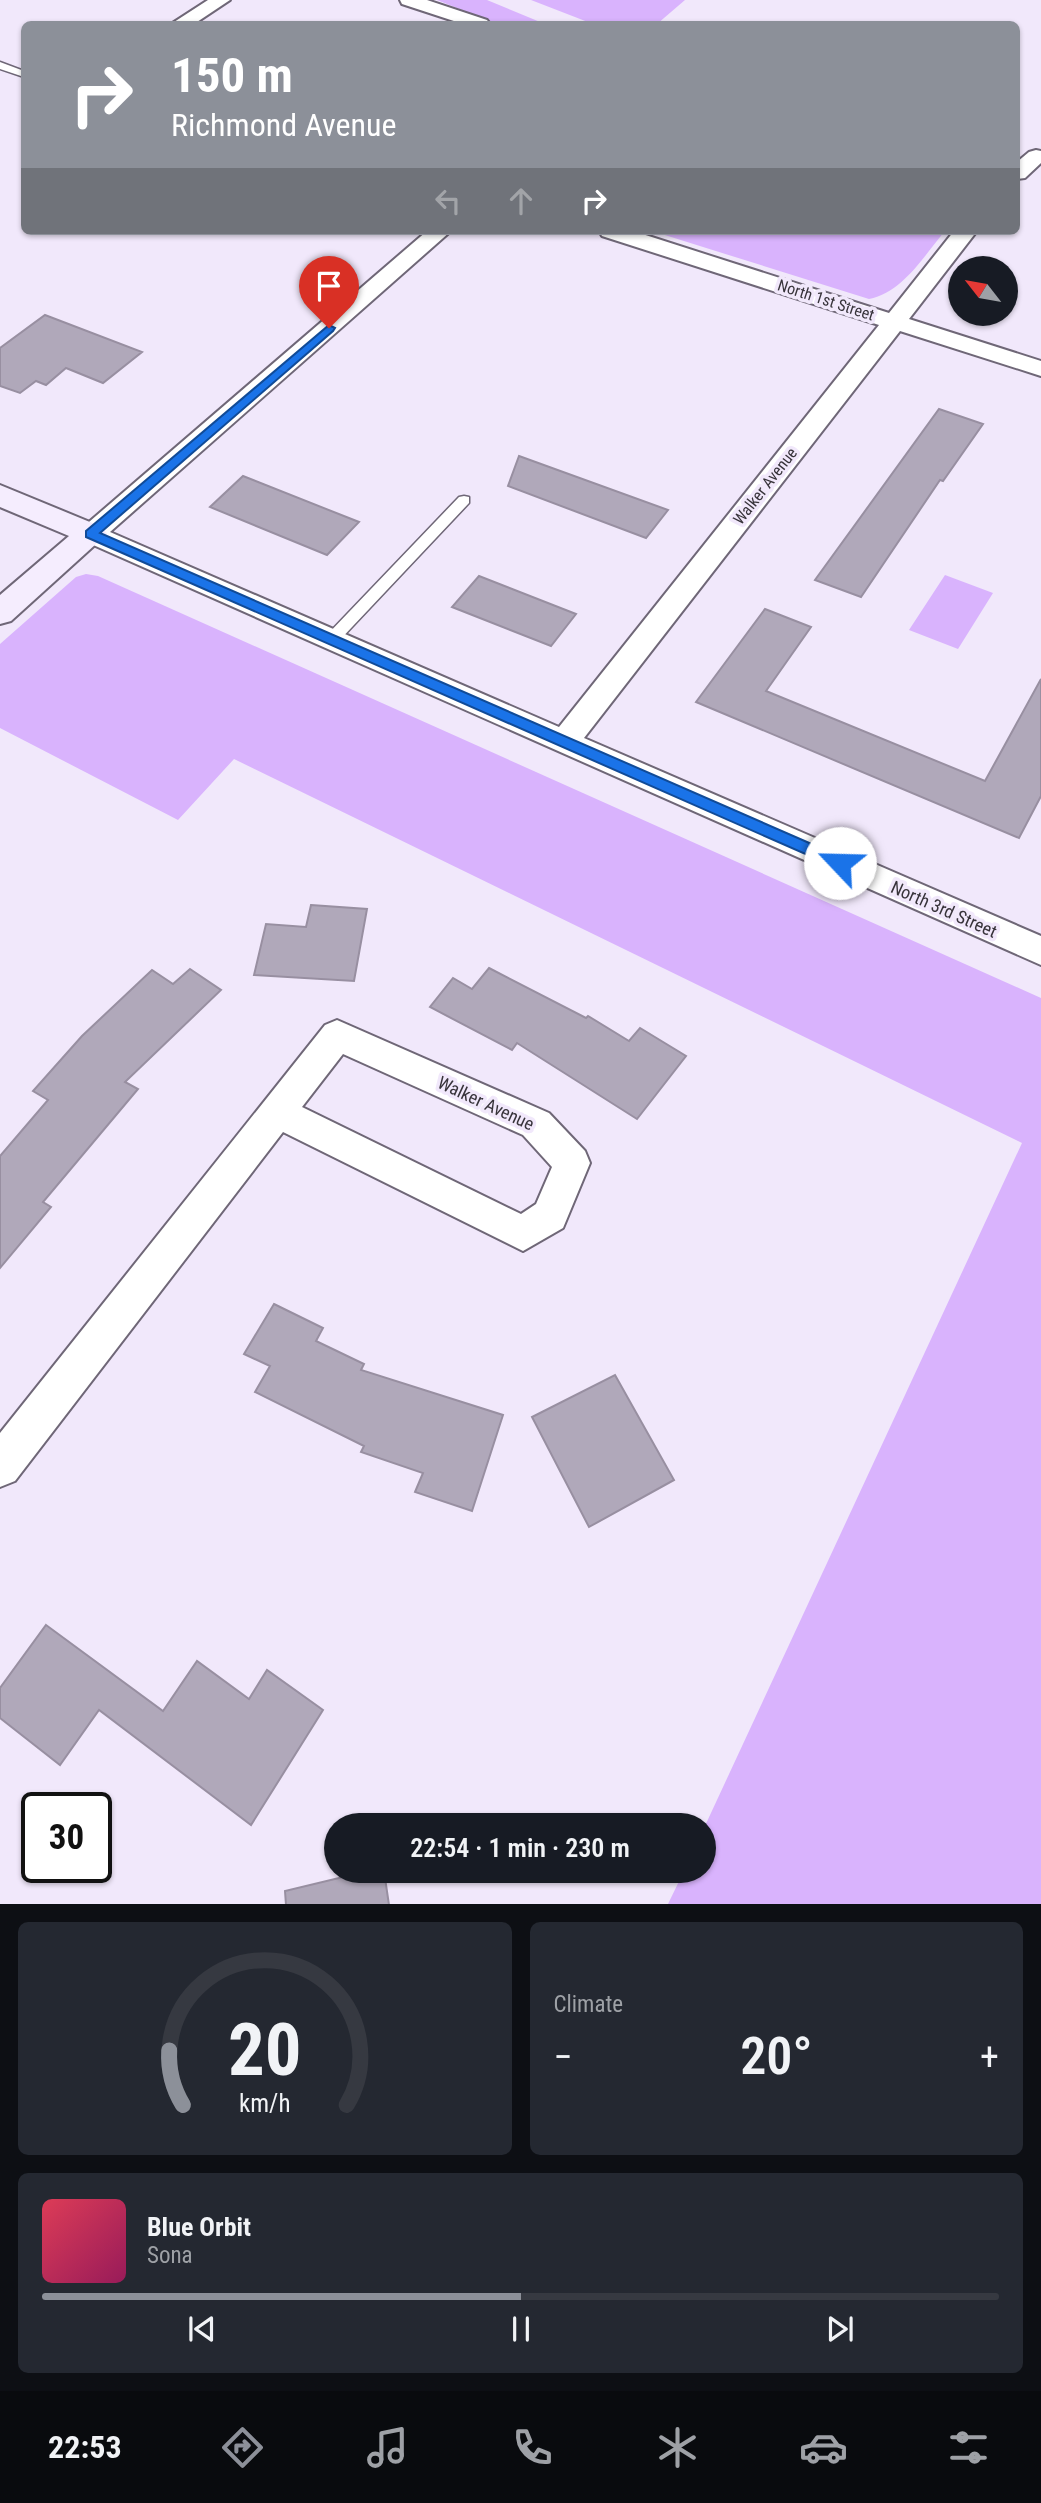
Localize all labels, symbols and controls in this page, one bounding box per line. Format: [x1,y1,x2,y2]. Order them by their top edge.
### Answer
text: 150 m [171,47,293,104]
icon: right [56,49,147,140]
text: Richmond Avenue [171,106,397,144]
icon: left [429,182,467,220]
icon: ahead [502,182,540,220]
icon: right [575,182,613,220]
pin [299,256,359,328]
north arrow [948,256,1018,326]
map controls [948,256,1018,326]
icon: arrive [310,267,348,305]
street label: North 1st Street [775,275,877,325]
street label: Walker Avenue [729,444,801,528]
position arrow [803,826,877,900]
street label: North 3rd Street [888,876,1000,942]
street label: Walker Avenue [434,1072,538,1134]
speed limit sign: 30 [21,1792,112,1883]
text: 22:54 · 1 min · 230 m [410,1833,630,1863]
text: Climate [554,1991,623,2018]
text: 20 [228,2007,302,2093]
text: 20° [740,2026,812,2087]
text: − [554,2035,573,2079]
text: + [980,2035,999,2079]
text: km/h [239,2088,290,2117]
text: Blue Orbit [147,2212,251,2242]
text: Sona [147,2242,193,2269]
icon: previous [183,2310,221,2348]
icon: pause [502,2310,540,2348]
icon: next [821,2310,859,2348]
icon: directions [218,2423,267,2472]
icon: music [363,2423,412,2472]
icon: phone [508,2423,557,2472]
icon: climate [653,2423,702,2472]
icon: car [799,2423,848,2472]
icon: filters [944,2423,993,2472]
text: 22:53 [48,2428,122,2466]

